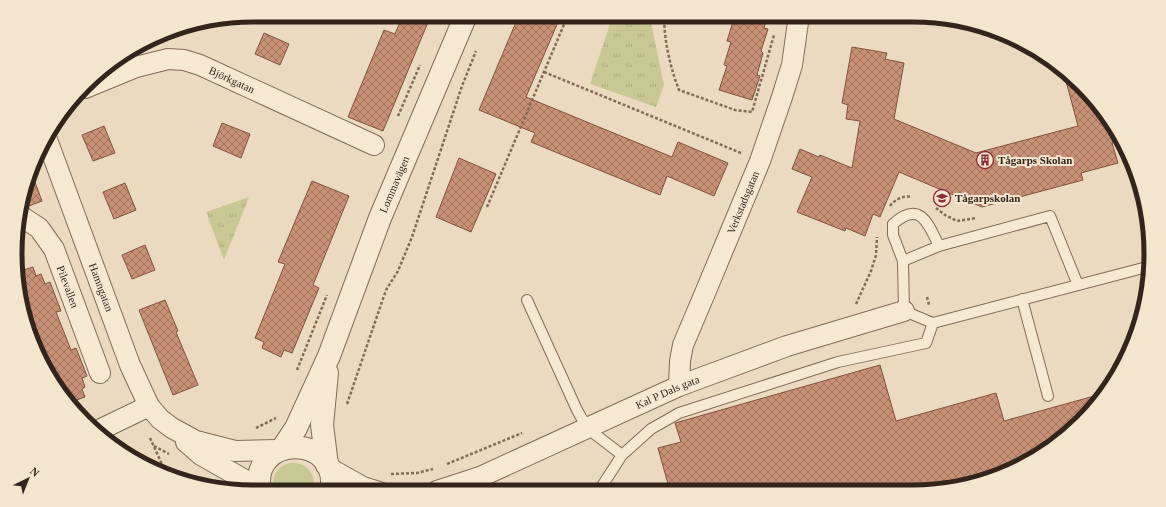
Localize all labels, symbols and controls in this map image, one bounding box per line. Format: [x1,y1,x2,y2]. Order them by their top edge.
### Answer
street label: Björkgatan [207,64,257,96]
building icon: Tågarps Skolan [975,150,995,170]
street label: Lommavägen [377,154,412,215]
place label: Tågarps Skolan [998,154,1072,166]
street label: Verkstadsgatan [724,169,761,235]
school or university icon: Tågarpskolan [932,188,952,208]
place label: Tågarpskolan [955,192,1020,204]
street label: Hamngatan [87,261,116,313]
street label: Pilevallen [55,264,81,310]
street label: Kal P Dals gata [634,373,701,411]
north arrow [8,459,48,499]
text: N [28,465,42,479]

